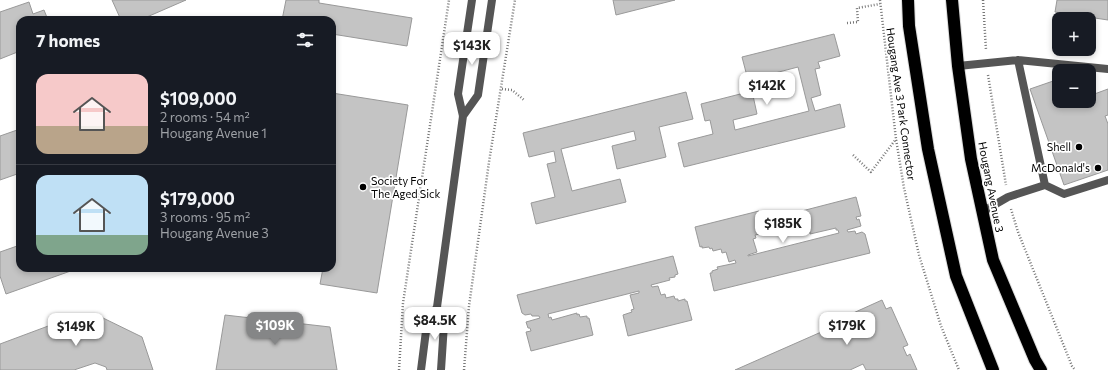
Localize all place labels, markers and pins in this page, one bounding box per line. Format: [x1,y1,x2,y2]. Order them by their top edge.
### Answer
pin: $143K [444,32,500,66]
pin: $142K [739,72,795,106]
place label: Shell [1047,140,1071,153]
marker: Shell [1074,142,1084,152]
place label: McDonald's [1031,161,1090,174]
marker: McDonald's [1093,163,1103,173]
place label: Society For The Aged Sick [371,174,440,200]
marker: Society For The Aged Sick [358,182,368,192]
pin: $185K [755,210,811,244]
pin: $84.5K [402,307,468,341]
pin: $109K [247,312,303,346]
pin: $179K [819,312,875,346]
pin: $149K [48,313,104,347]

